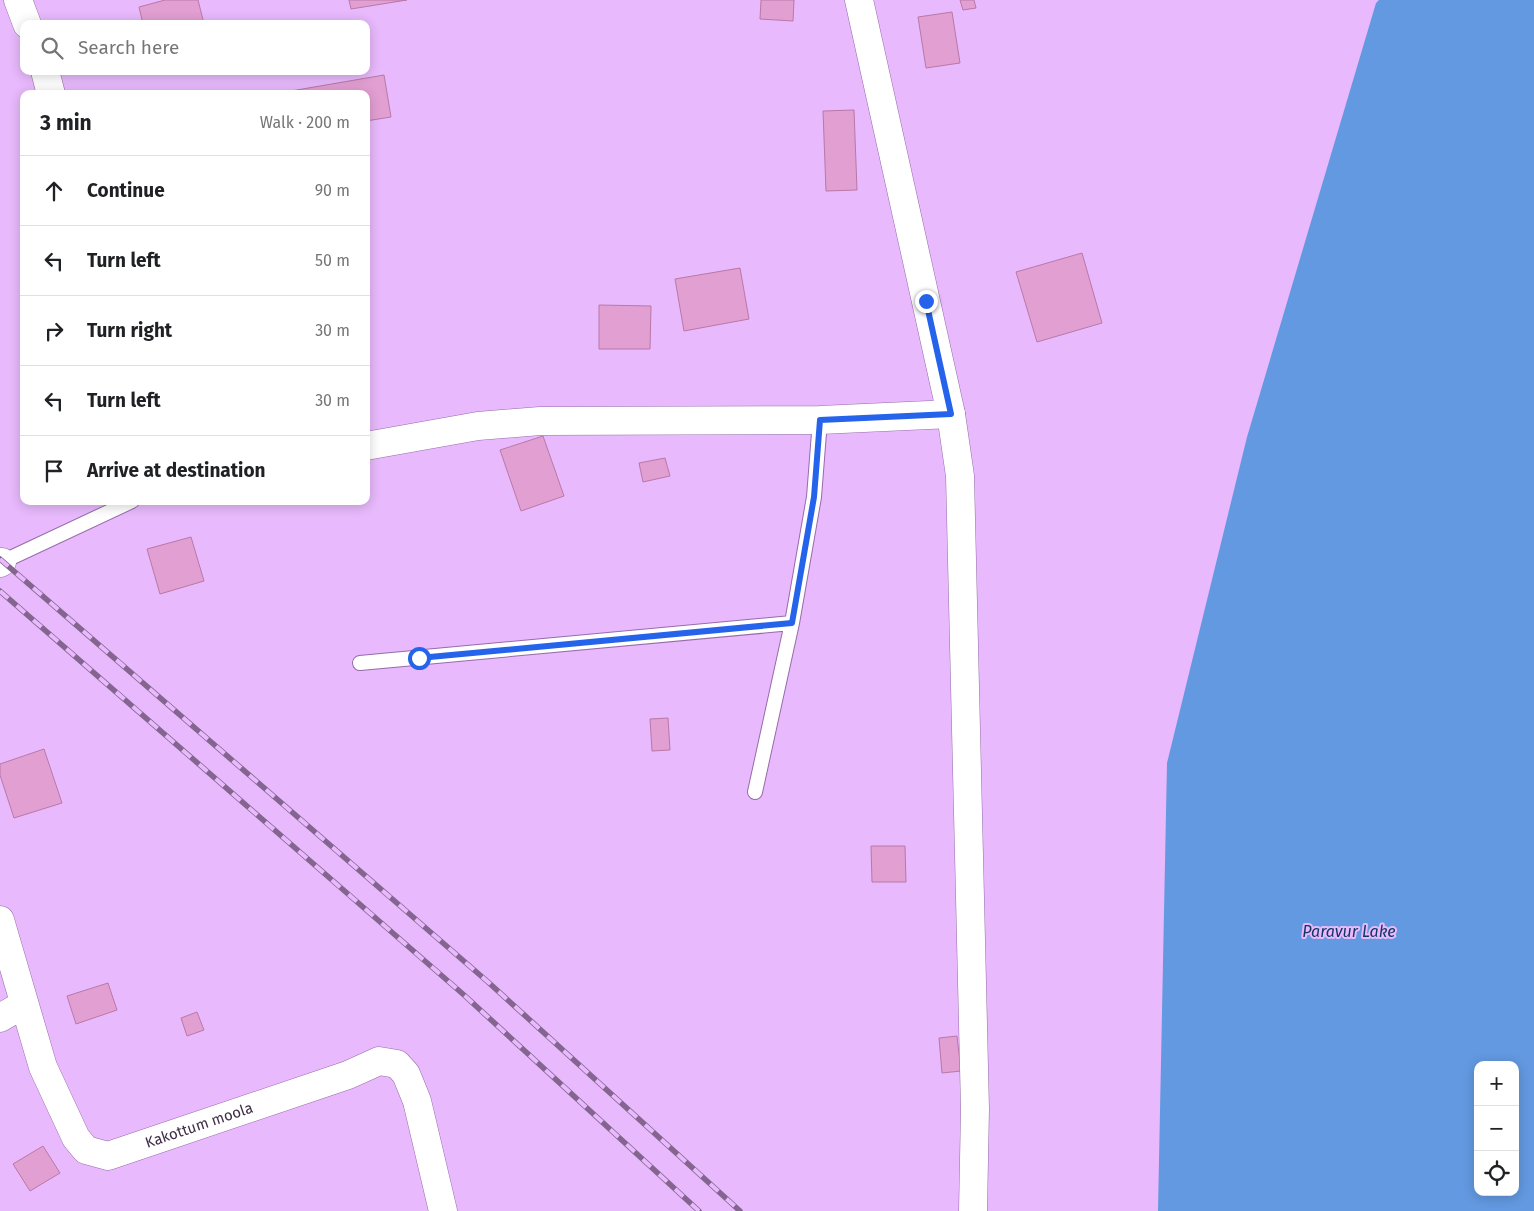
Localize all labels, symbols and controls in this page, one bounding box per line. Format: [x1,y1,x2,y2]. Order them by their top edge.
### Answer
search box [20,20,370,75]
icon: search [38,34,66,62]
text: Search here [78,36,179,59]
text: 3 min [40,110,92,136]
text: Walk · 200 m [260,113,350,132]
icon: ahead [40,177,68,205]
text: Continue [87,179,165,202]
text: 90 m [315,181,350,200]
icon: left [40,247,68,275]
text: Turn left [87,249,161,272]
text: 50 m [315,251,350,270]
route end [915,290,938,313]
icon: right [40,317,68,345]
text: Turn right [87,319,172,342]
text: 30 m [315,321,350,340]
icon: left [40,387,68,415]
text: Turn left [87,389,161,412]
text: 30 m [315,391,350,410]
icon: arrive [40,457,68,485]
text: Arrive at destination [87,459,266,482]
route start [408,647,431,670]
water label: Paravur Lake [1302,922,1396,941]
map controls [1474,1061,1519,1196]
button: + [1474,1061,1519,1106]
street label: Kakottum moola [143,1099,255,1152]
button: − [1474,1106,1519,1151]
button: locate [1474,1151,1519,1196]

